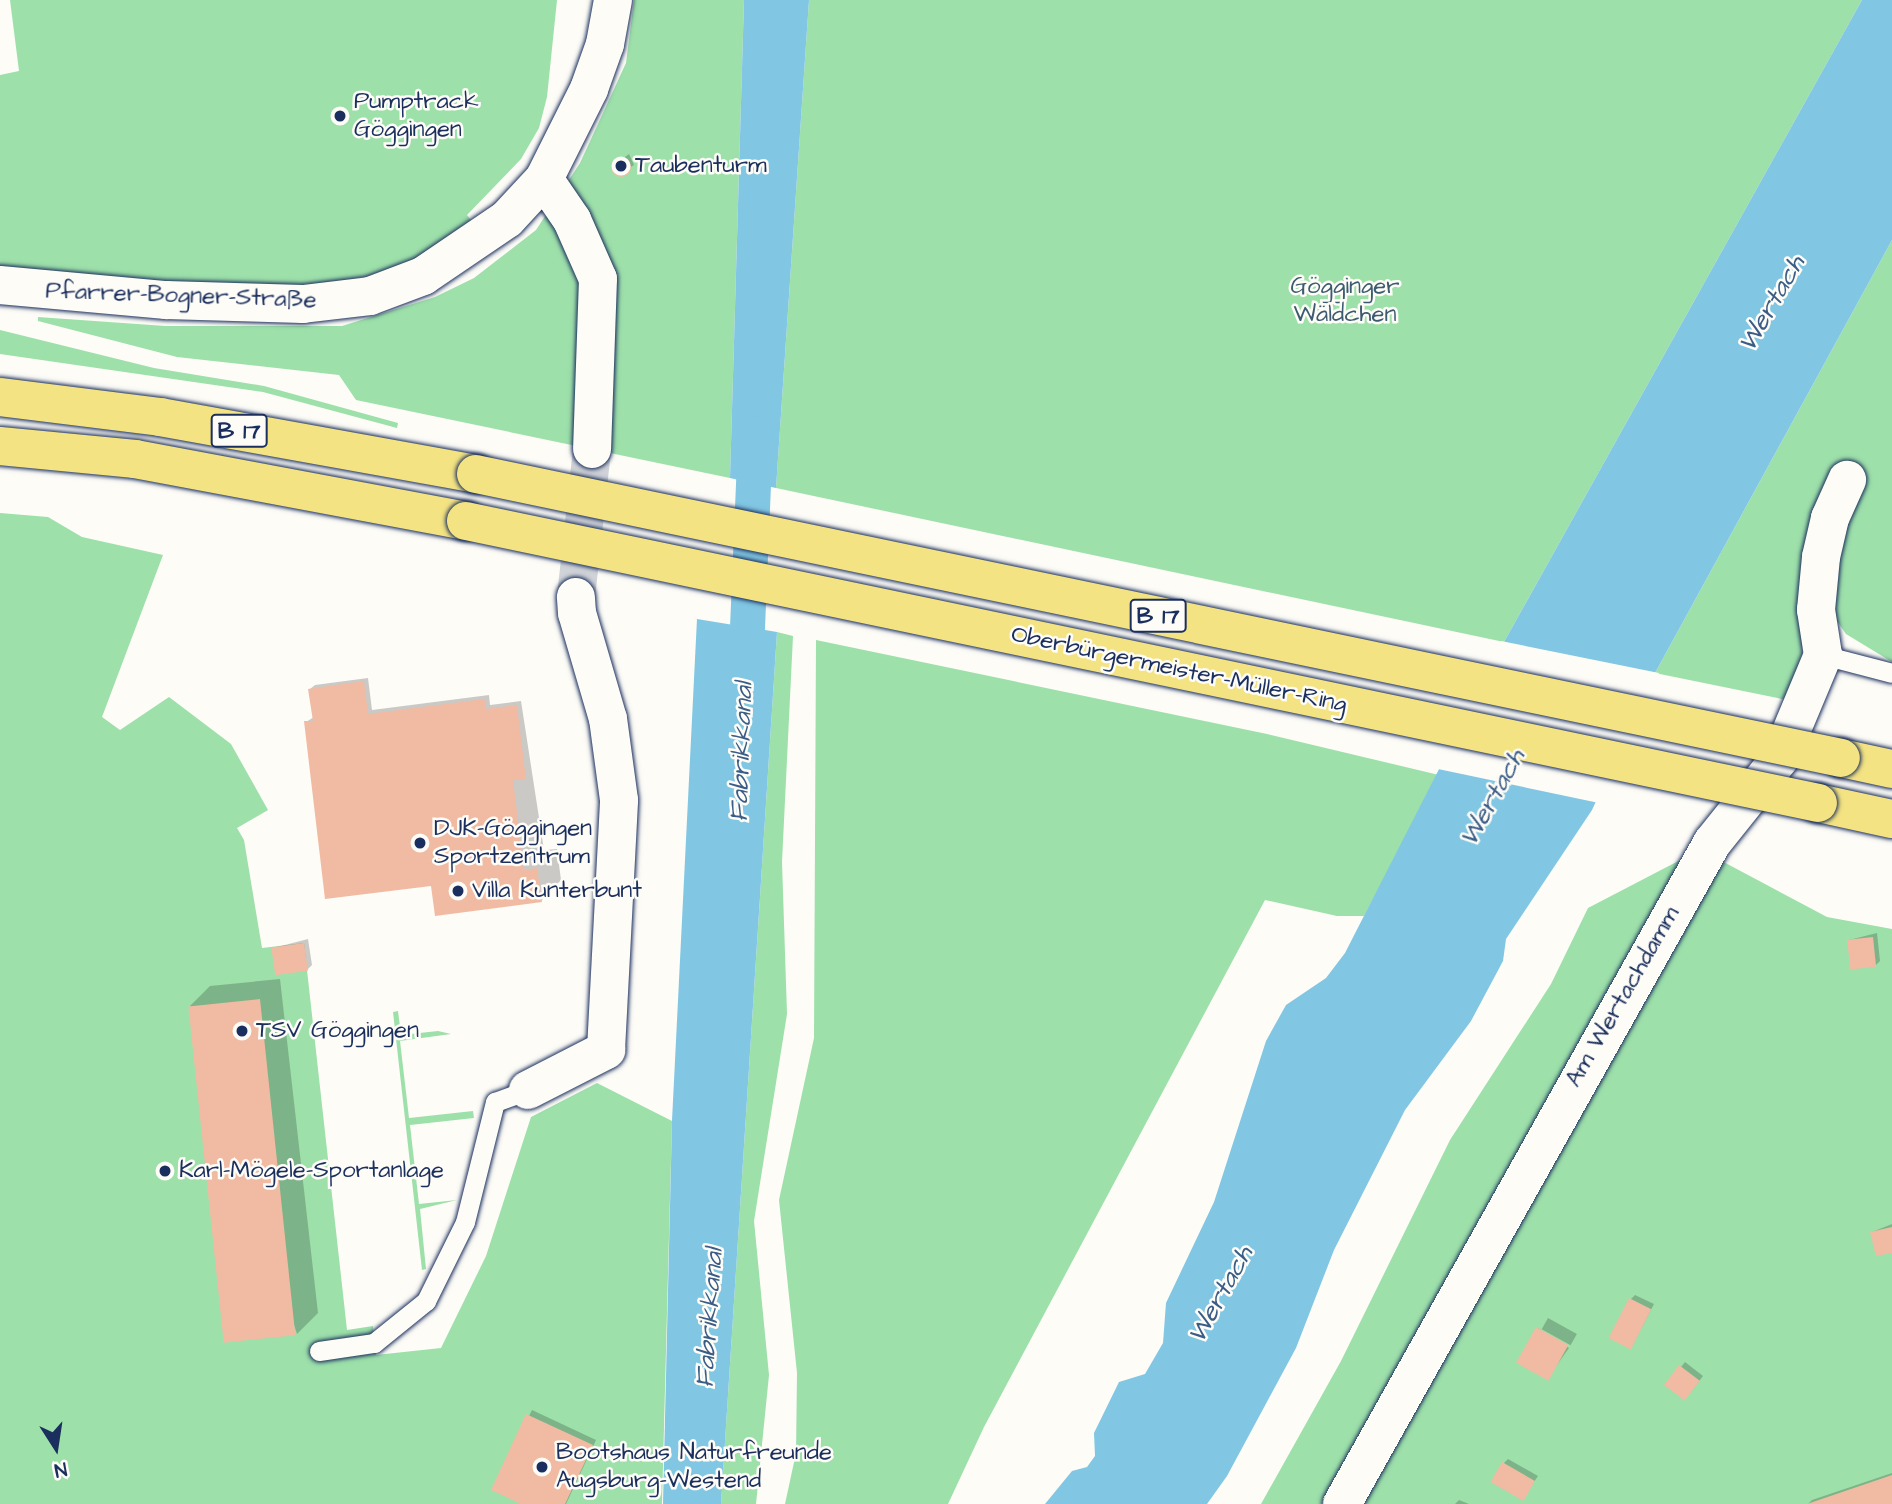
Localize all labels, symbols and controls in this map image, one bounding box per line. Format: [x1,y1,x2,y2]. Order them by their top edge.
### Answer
place label: Pumptrack Göggingen [354,88,479,144]
marker: Pumptrack Göggingen [332,108,348,124]
place label: Taubenturm [635,152,767,180]
marker: Taubenturm [613,158,629,174]
water label: Wertach [1732,250,1812,358]
park label: Gögginger Wäldchen [1290,273,1400,329]
street label: Pfarrer-Bogner-Straße [45,277,317,315]
road number: B 17 [209,412,269,450]
road number: B 17 [1128,596,1188,636]
street label: Oberbürgermeister-Müller-Ring [1009,620,1349,720]
water label: Fabrikkanal [724,682,760,822]
water label: Wertach [1454,744,1532,852]
place label: DJK-Göggingen Sportzentrum [434,815,592,871]
marker: DJK-Göggingen Sportzentrum [412,835,428,851]
place label: Villa Kunterbunt [472,877,642,905]
marker: Villa Kunterbunt [450,883,466,899]
street label: Am Wertachdamm [1560,902,1686,1092]
place label: TSV Göggingen [256,1017,419,1045]
marker: TSV Göggingen [234,1023,250,1039]
place label: Karl-Mögele-Sportanlage [179,1157,444,1185]
marker: Karl-Mögele-Sportanlage [157,1163,173,1179]
water label: Wertach [1182,1241,1260,1349]
water label: Fabrikkanal [690,1247,730,1389]
north arrow [21,1413,91,1483]
place label: Bootshaus Naturfreunde Augsburg-Westend [556,1439,832,1495]
text: N [52,1455,69,1483]
marker: Bootshaus Naturfreunde Augsburg-Westend [534,1459,550,1475]

